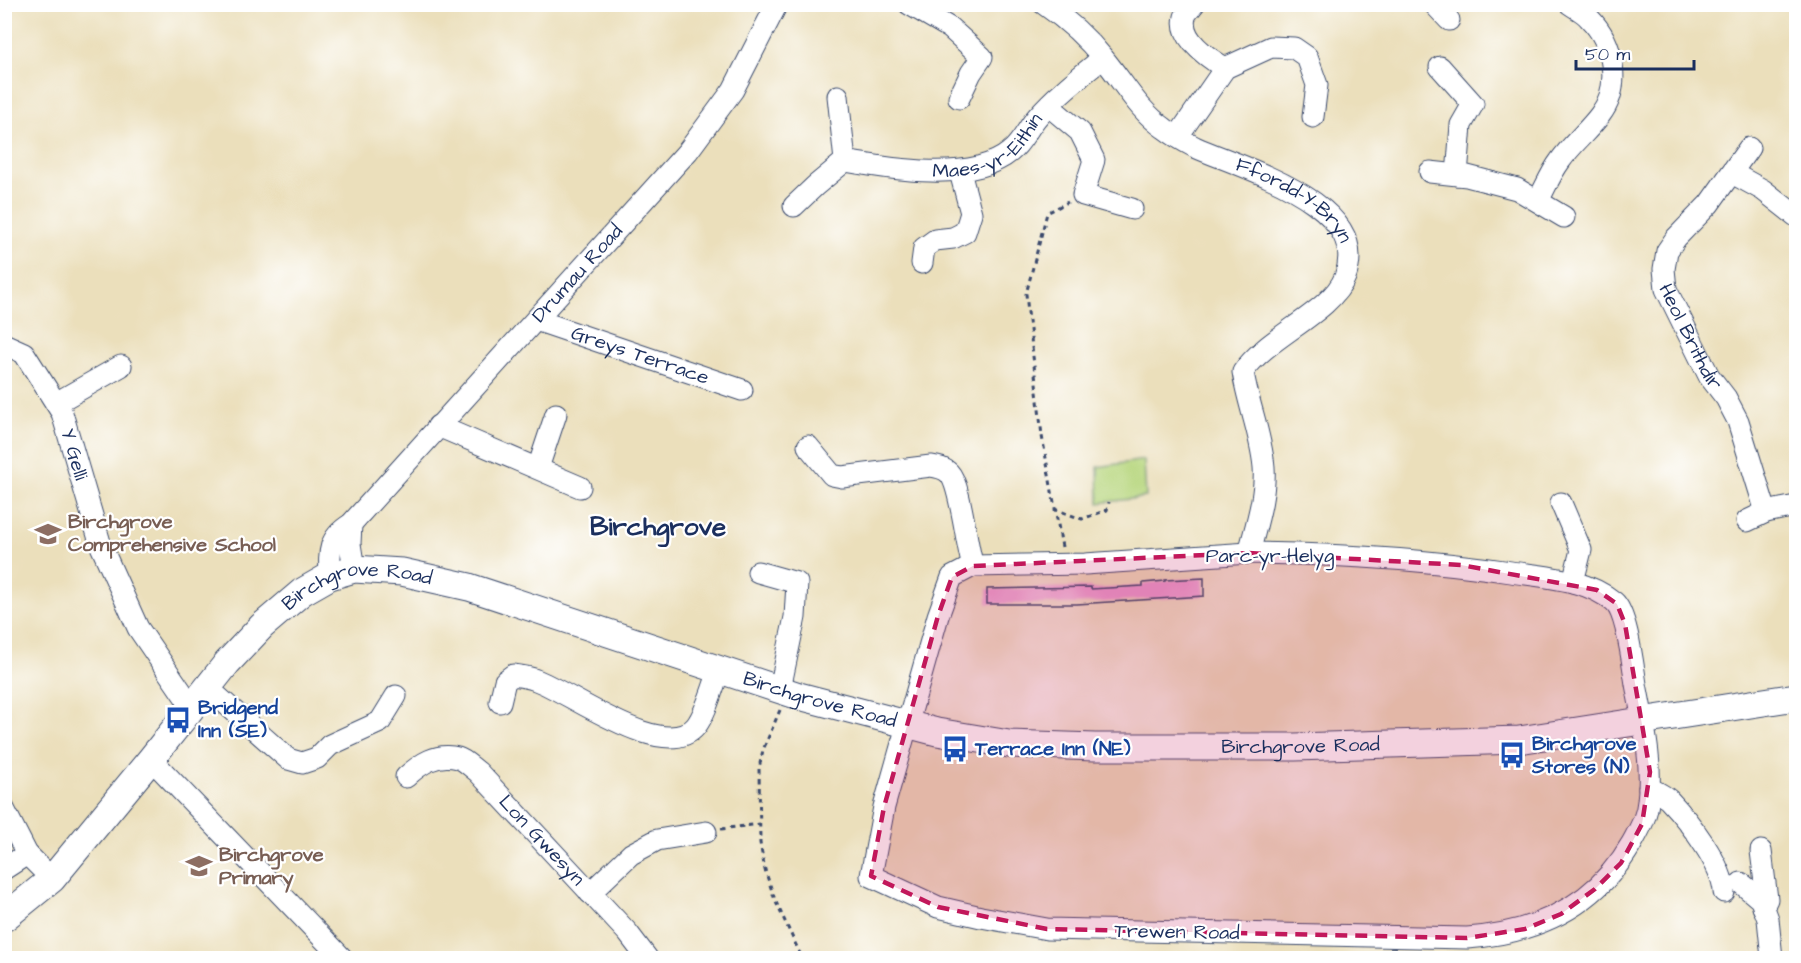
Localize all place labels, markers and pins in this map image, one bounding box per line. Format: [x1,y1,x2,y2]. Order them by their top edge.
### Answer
place label: Birchgrove Comprehensive School [68,508,276,559]
school or university icon: Birchgrove Comprehensive School [33,519,63,549]
place label: Bridgend Inn (SE) [198,694,279,745]
bus stop icon: Bridgend Inn (SE) [163,705,193,735]
place label: Birchgrove Stores (N) [1531,730,1637,781]
bus stop icon: Terrace Inn (NE) [940,734,970,764]
place label: Terrace Inn (NE) [974,735,1130,763]
bus stop icon: Birchgrove Stores (N) [1497,740,1527,770]
place label: Birchgrove Primary [219,841,324,893]
school or university icon: Birchgrove Primary [184,851,214,881]

